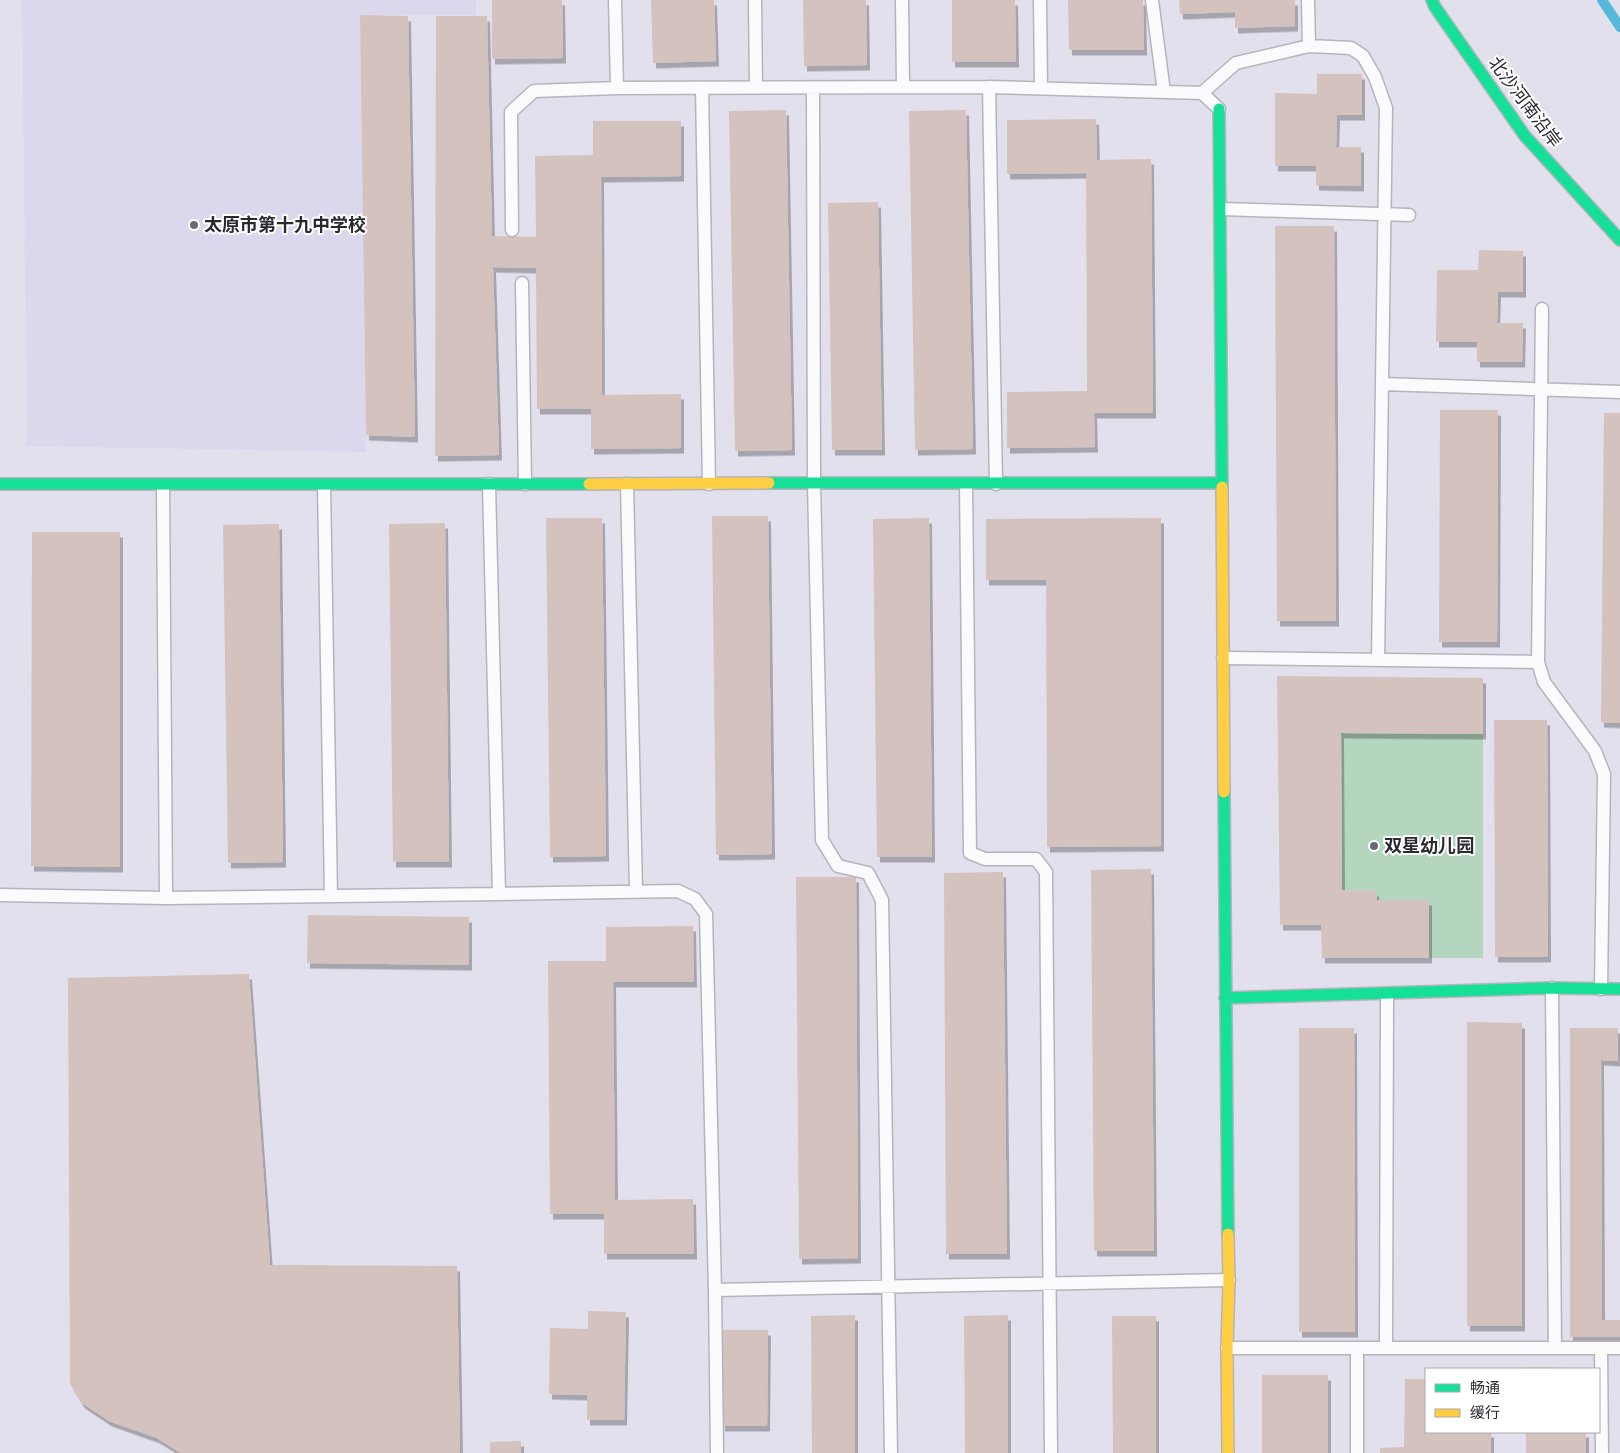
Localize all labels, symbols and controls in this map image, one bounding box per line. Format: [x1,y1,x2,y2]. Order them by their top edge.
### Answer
street label: 北沙河南沿岸 [1482,51,1568,153]
place label: 太原市第十九中学校 [204,212,366,238]
marker: 太原市第十九中学校 [188,219,200,231]
place label: 双星幼儿园 [1384,833,1474,859]
marker: 双星幼儿园 [1368,840,1380,852]
legend [1425,1368,1600,1433]
text: 畅通 [1470,1377,1500,1399]
text: 缓行 [1470,1402,1500,1424]

